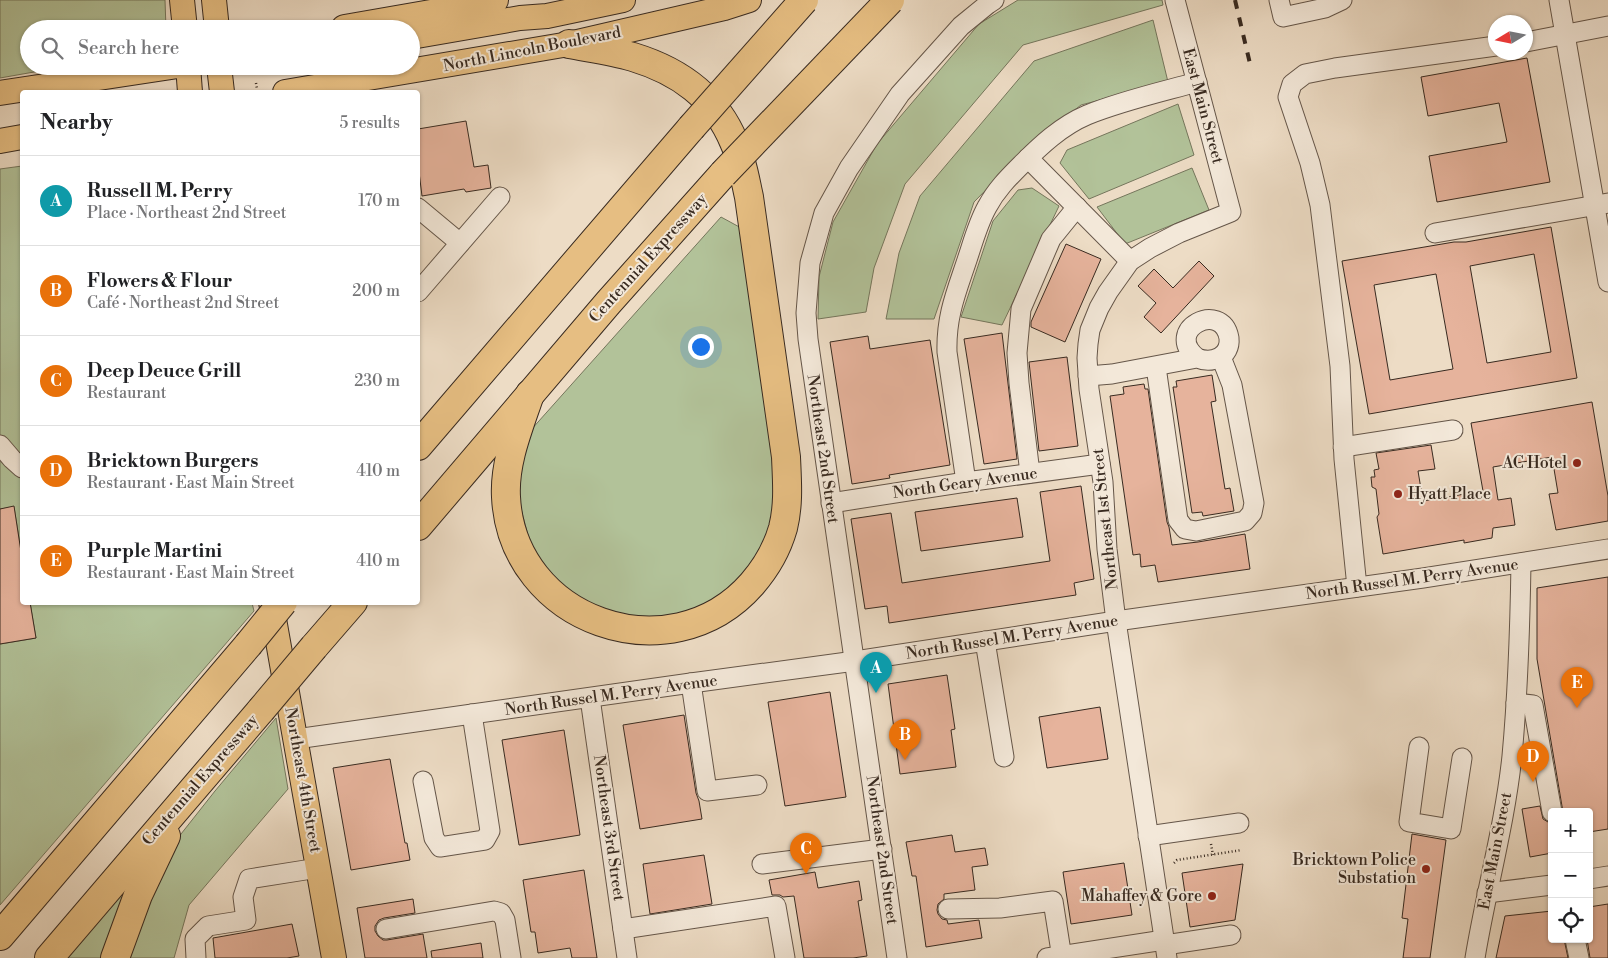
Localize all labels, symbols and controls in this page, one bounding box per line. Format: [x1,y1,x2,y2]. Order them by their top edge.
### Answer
north arrow [1488,15,1533,60]
search box [20,20,420,75]
street label: North Lincoln Boulevard [441,22,623,76]
icon: search [38,34,66,62]
text: Search here [78,36,179,60]
street label: East Main Street [1178,46,1228,166]
text: Nearby [40,110,113,136]
text: 5 results [339,113,400,133]
text: Russell M. Perry [87,179,233,203]
street label: Centennial Expressway [585,189,712,327]
text: A [50,191,62,211]
text: 170 m [358,191,400,211]
text: Place · Northeast 2nd Street [87,203,286,223]
text: Flowers & Flour [87,269,232,293]
text: B [50,281,62,301]
text: 200 m [352,281,400,301]
text: Café · Northeast 2nd Street [87,293,279,313]
your location [688,334,714,360]
text: Deep Deuce Grill [87,359,241,383]
text: C [50,371,62,391]
text: 230 m [354,371,400,391]
street label: Northeast 2nd Street [803,373,843,525]
text: Restaurant [87,383,166,403]
street label: Northeast 1st Street [1088,447,1122,591]
text: Bricktown Burgers [87,449,258,473]
place label: AC Hotel [1502,453,1567,473]
marker: AC Hotel [1571,457,1583,469]
text: D [50,461,62,481]
text: 410 m [356,461,400,481]
street label: North Geary Avenue [891,463,1039,503]
text: Restaurant · East Main Street [87,473,295,493]
place label: Hyatt Place [1408,484,1491,504]
marker: Hyatt Place [1392,488,1404,500]
text: Purple Martini [87,539,222,563]
text: E [50,551,62,571]
text: 410 m [356,551,400,571]
street label: North Russel M. Perry Avenue [1304,554,1520,604]
text: Restaurant · East Main Street [87,563,295,583]
street label: North Russel M. Perry Avenue [904,610,1120,664]
pin: A [860,652,892,693]
pin: E [1561,667,1593,708]
street label: North Russel M. Perry Avenue [503,670,719,720]
street label: Northeast 4th Street [280,706,326,855]
street label: Centennial Expressway [138,710,263,850]
pin: B [889,719,921,760]
pin: D [1517,741,1549,782]
street label: Northeast 3rd Street [589,754,629,903]
street label: Northeast 2nd Street [862,774,902,926]
street label: East Main Street [1474,790,1516,911]
map controls [1548,808,1593,943]
button: + [1548,808,1593,853]
pin: C [790,833,822,874]
place label: Bricktown Police Substation [1292,850,1416,888]
button: − [1548,853,1593,898]
marker: Bricktown Police Substation [1420,863,1432,875]
place label: Mahaffey & Gore [1081,886,1202,906]
marker: Mahaffey & Gore [1206,890,1218,902]
button: locate [1548,898,1593,943]

